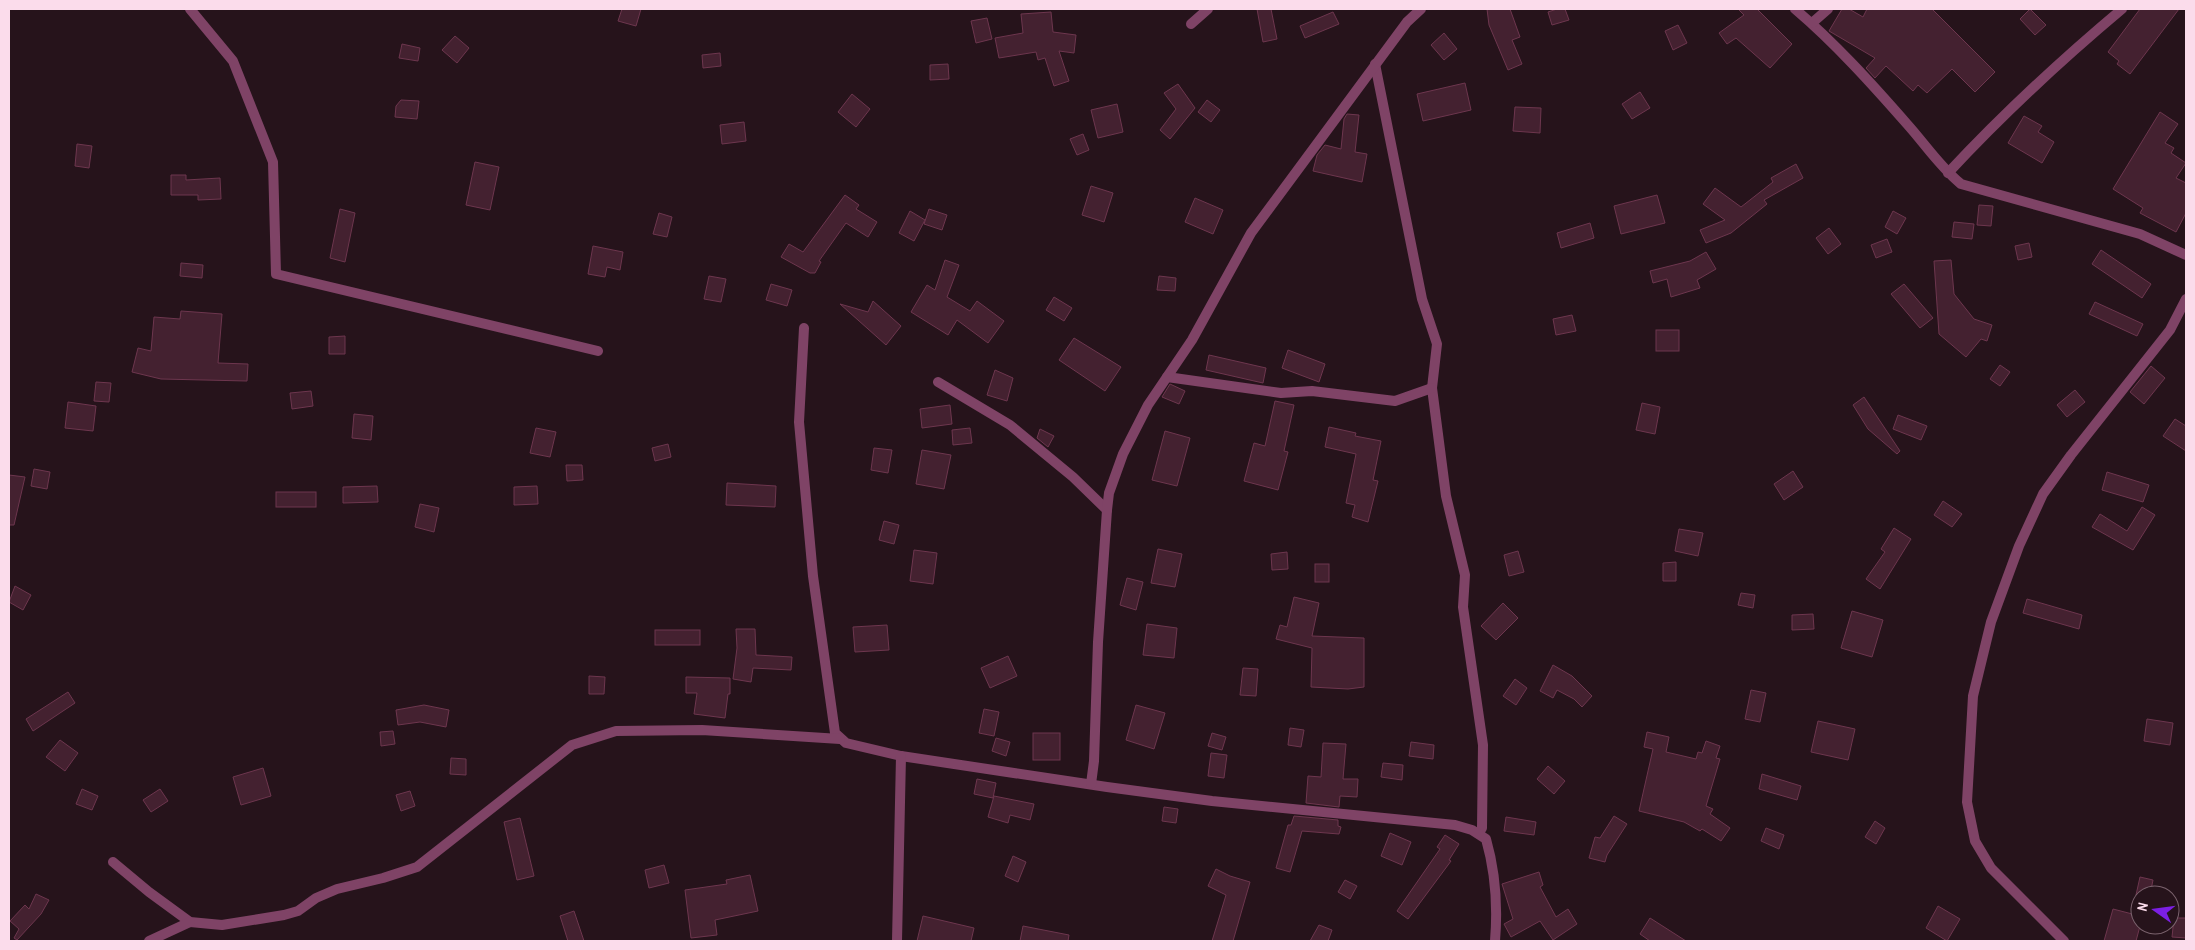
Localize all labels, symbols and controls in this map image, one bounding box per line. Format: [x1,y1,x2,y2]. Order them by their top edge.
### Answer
north arrow [2130,885,2180,935]
text: N [2133,901,2152,913]

